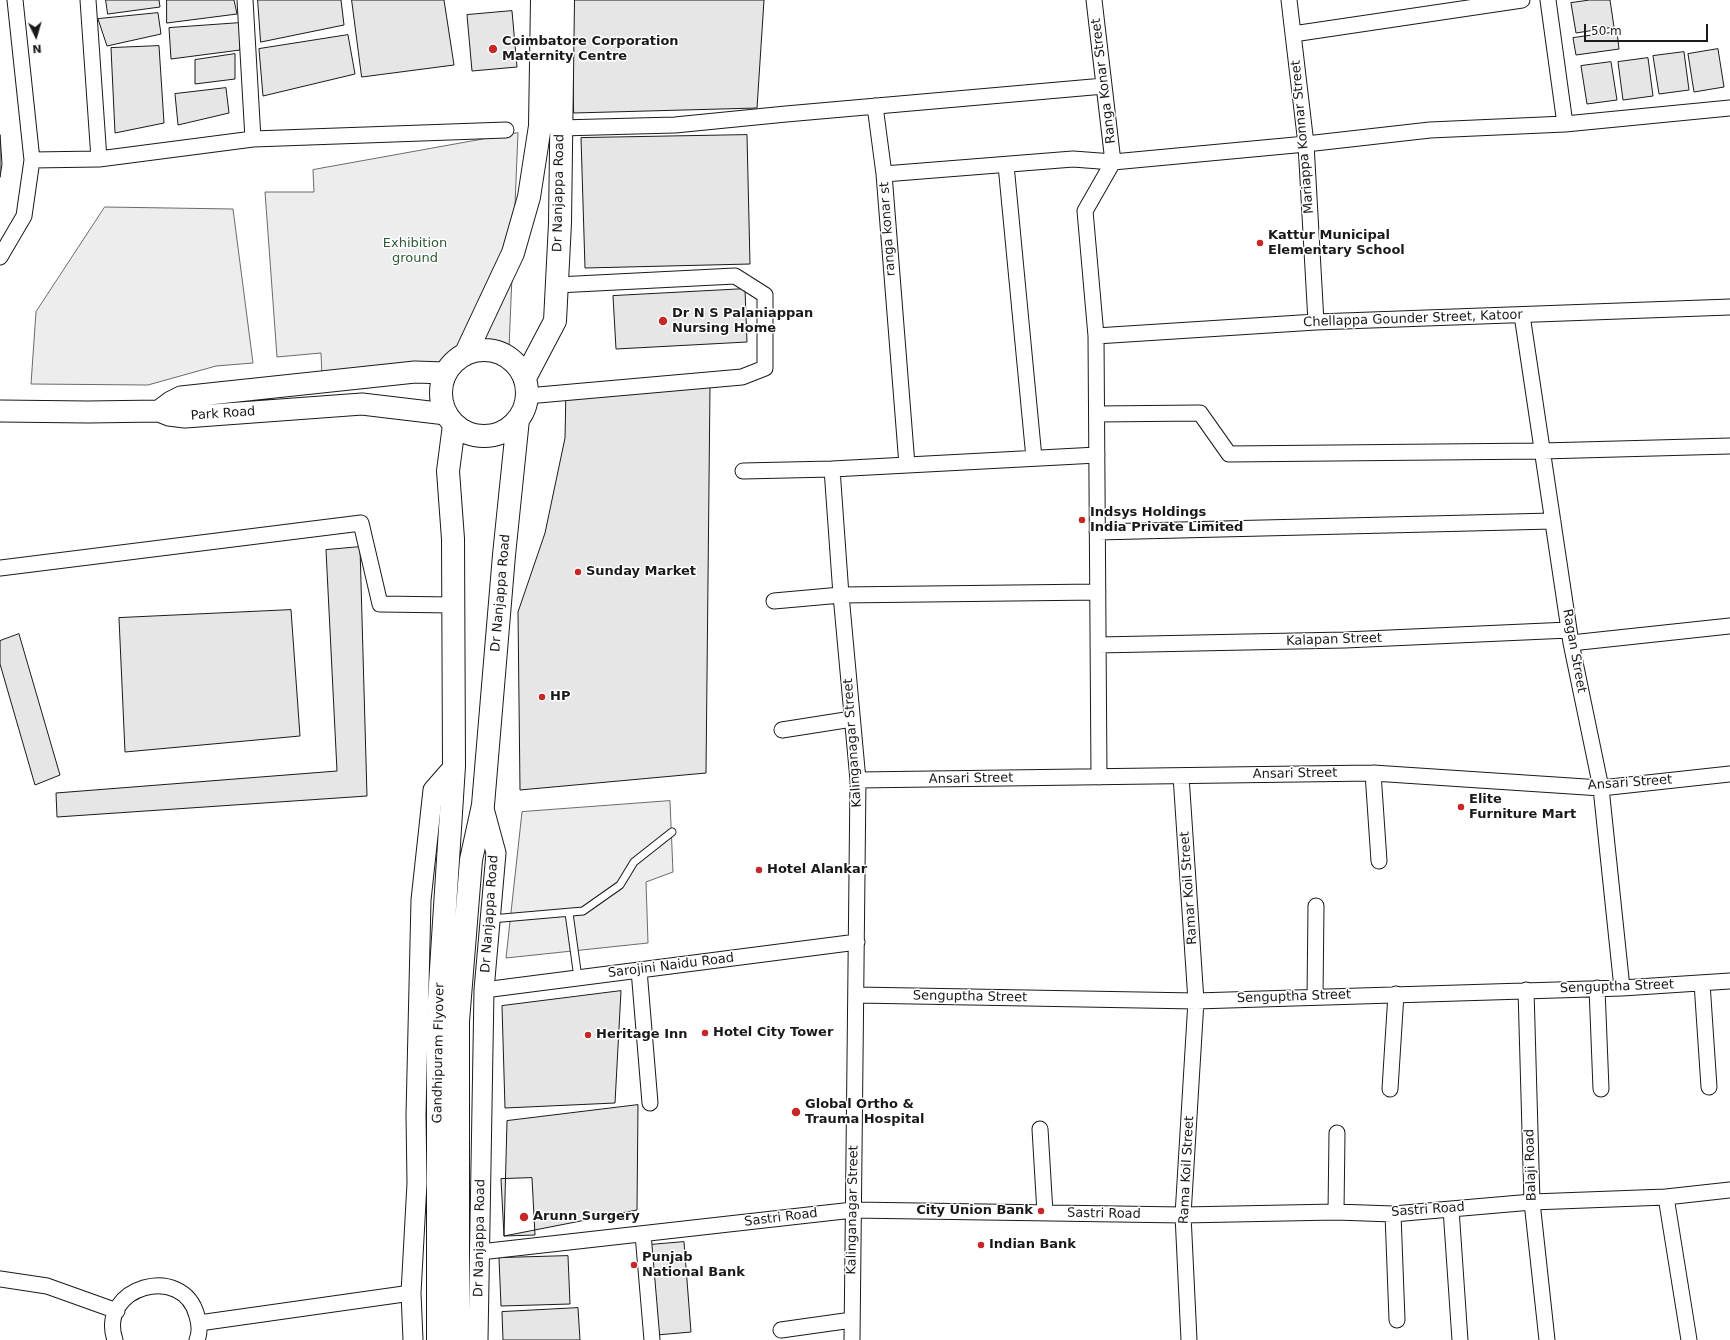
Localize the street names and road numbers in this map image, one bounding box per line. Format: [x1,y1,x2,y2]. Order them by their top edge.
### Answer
street label: Ranga Konar Street [1089,17,1119,145]
street label: Mariappa Konnar Street [1289,60,1317,214]
street label: Dr Nanjappa Road [550,134,568,252]
street label: ranga konar st [877,181,899,277]
street label: Chellappa Gounder Street, Katoor [1303,307,1523,331]
street label: Park Road [190,404,256,424]
street label: Dr Nanjappa Road [488,533,514,653]
street label: Ragan Street [1559,608,1589,694]
street label: Kalapan Street [1286,631,1382,649]
street label: Kalinganagar Street [841,678,865,808]
street label: Ansari Street [1253,765,1337,783]
street label: Ansari Street [929,770,1013,788]
street label: Ansari Street [1587,772,1673,794]
street label: Ramar Koil Street [1177,831,1201,945]
street label: Dr Nanjappa Road [478,854,502,974]
street label: Sarojini Naidu Road [607,951,735,981]
street label: Senguptha Street [1560,977,1674,997]
street label: Gandhipuram Flyover [430,982,448,1124]
street label: Senguptha Street [1237,987,1351,1007]
street label: Senguptha Street [913,988,1027,1006]
street label: Rama Koil Street [1176,1116,1198,1224]
street label: Balaji Road [1522,1129,1540,1201]
street label: Kalinganagar Street [844,1145,862,1275]
street label: Dr Nanjappa Road [471,1179,489,1297]
street label: Sastri Road [1391,1200,1465,1220]
street label: Sastri Road [743,1206,819,1230]
street label: Sastri Road [1067,1206,1141,1222]

